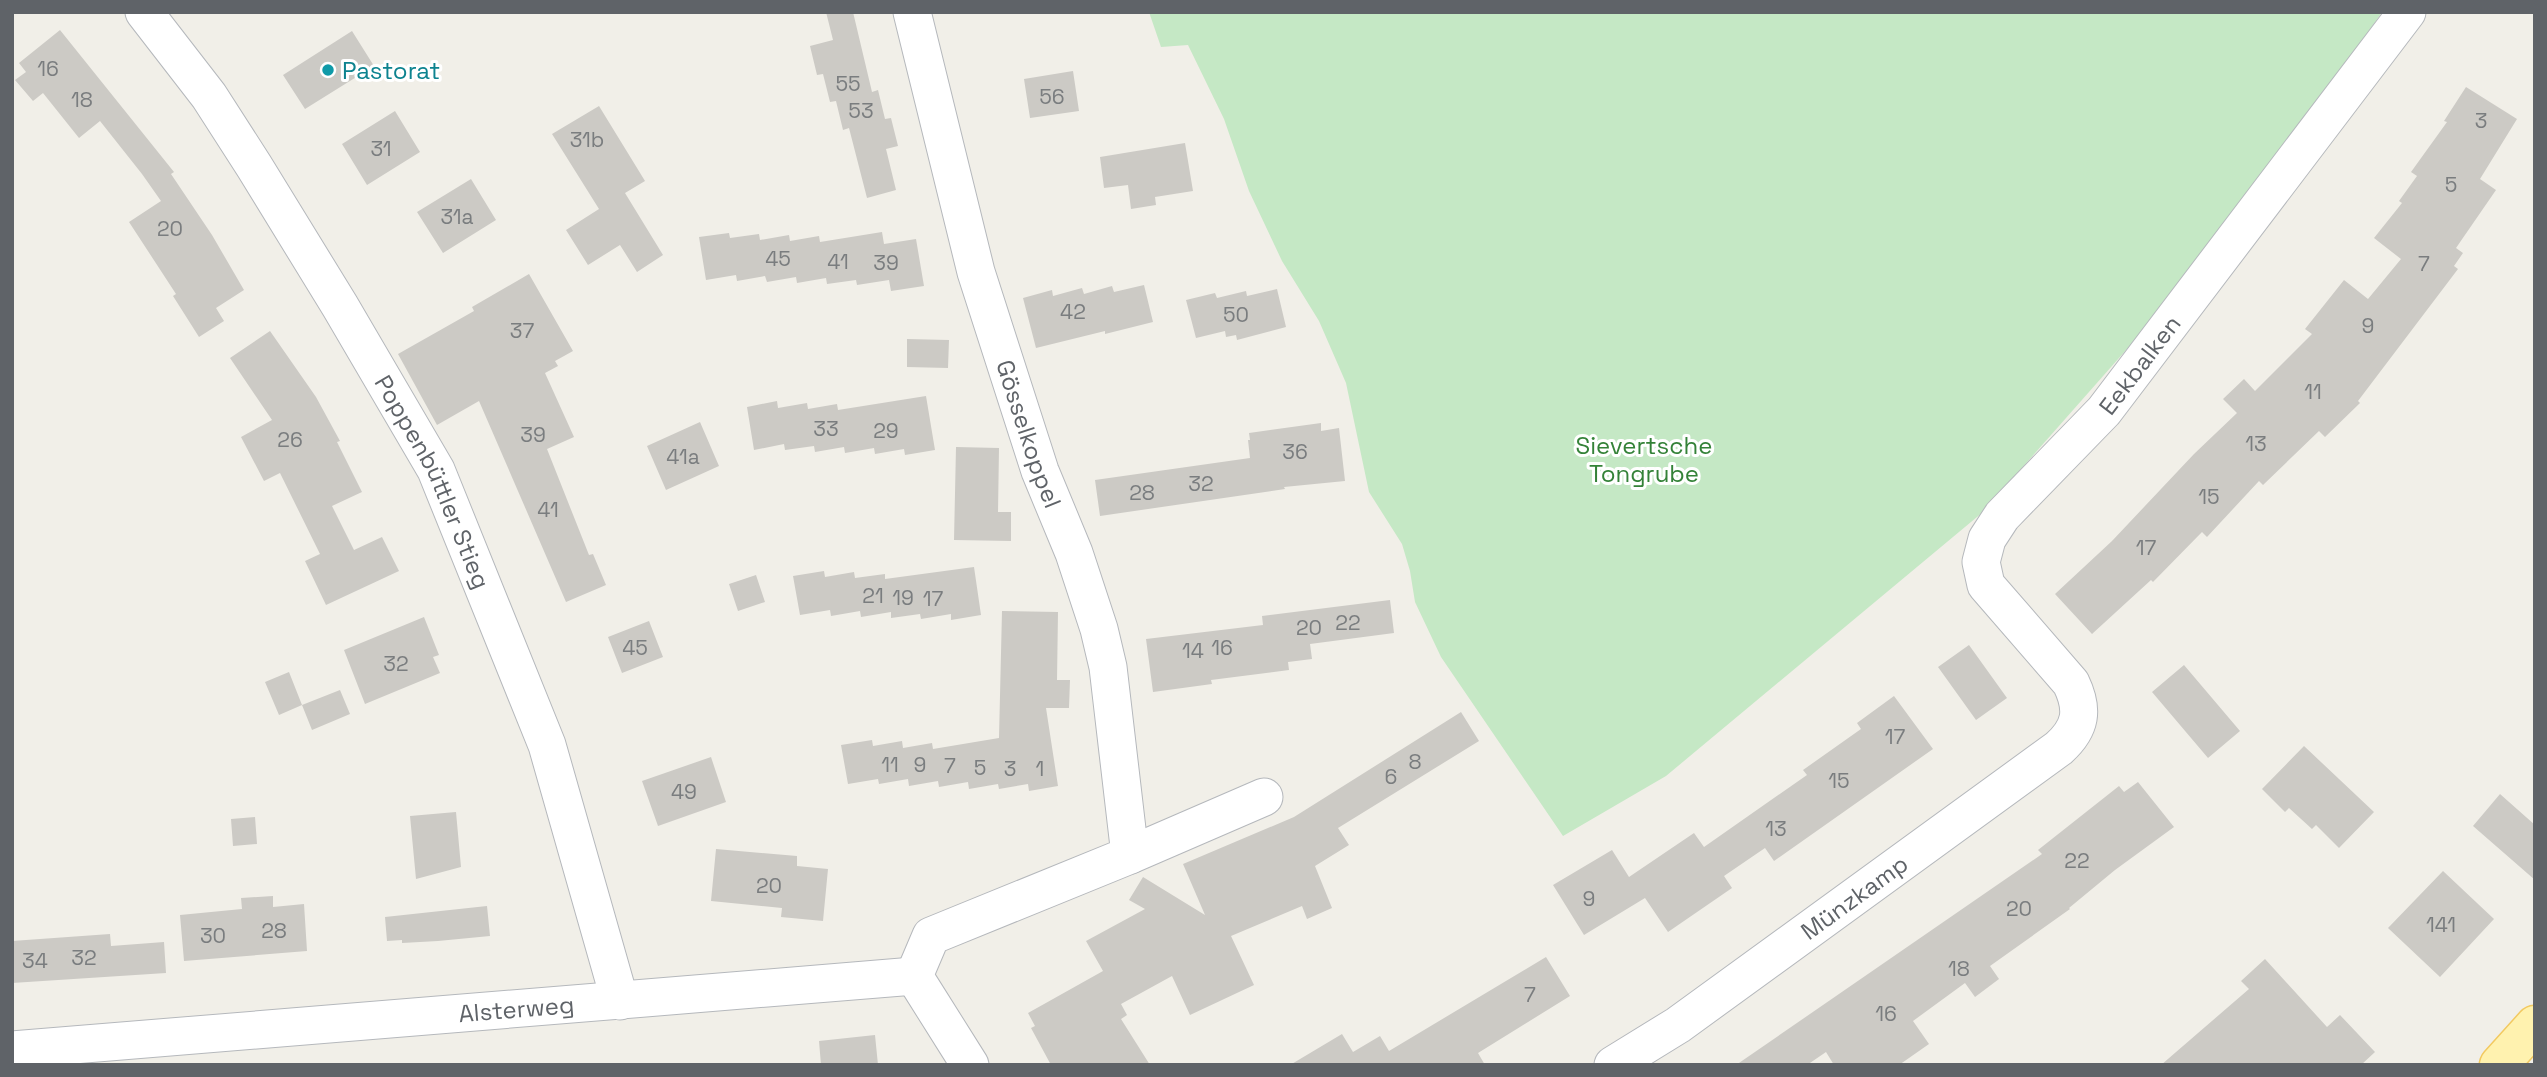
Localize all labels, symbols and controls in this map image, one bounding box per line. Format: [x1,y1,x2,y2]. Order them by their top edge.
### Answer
house number: 16 [37,55,59,82]
place label: Pastorat [342,55,440,86]
marker: Pastorat [320,62,336,78]
house number: 55 [835,70,861,97]
house number: 56 [1039,83,1065,110]
house number: 18 [71,86,93,113]
house number: 53 [848,97,874,124]
house number: 3 [2475,107,2487,134]
house number: 31b [570,126,604,153]
house number: 31 [370,135,392,162]
house number: 5 [2445,171,2457,198]
house number: 31a [440,203,474,230]
house number: 20 [157,215,183,242]
house number: 45 [765,245,791,272]
house number: 41 [827,248,849,275]
house number: 39 [873,249,899,276]
house number: 7 [2418,250,2430,277]
house number: 42 [1060,298,1086,325]
house number: 50 [1223,301,1249,328]
street label: Eekbalken [2091,309,2187,421]
house number: 9 [2362,312,2374,339]
house number: 37 [510,317,534,344]
street label: Gösselkoppel [990,356,1069,512]
street label: Poppenbüttler Stieg [368,369,498,593]
house number: 11 [2304,378,2322,405]
house number: 33 [813,415,839,442]
house number: 29 [873,417,899,444]
house number: 39 [520,421,546,448]
house number: 26 [277,426,303,453]
park label: Sievertsche Tongrube [1576,430,1712,489]
house number: 13 [2245,430,2267,457]
house number: 36 [1282,438,1308,465]
house number: 41a [666,443,700,470]
house number: 32 [1188,470,1214,497]
house number: 28 [1129,479,1155,506]
house number: 15 [2198,483,2220,510]
house number: 41 [537,496,559,523]
house number: 17 [2136,534,2156,561]
house number: 21 [862,582,884,609]
house number: 19 [892,584,914,611]
house number: 17 [923,585,943,612]
house number: 22 [1335,609,1361,636]
house number: 20 [1296,614,1322,641]
house number: 45 [622,634,648,661]
house number: 16 [1211,634,1233,661]
house number: 14 [1182,637,1204,664]
house number: 32 [383,650,409,677]
house number: 17 [1885,723,1905,750]
house number: 8 [1408,748,1422,775]
house number: 11 [881,751,899,778]
house number: 9 [914,751,926,778]
house number: 7 [944,752,956,779]
house number: 5 [974,754,986,781]
house number: 3 [1004,755,1016,782]
house number: 1 [1036,755,1044,782]
house number: 6 [1385,763,1397,790]
house number: 15 [1828,767,1850,794]
house number: 49 [671,778,697,805]
house number: 13 [1765,815,1787,842]
house number: 22 [2064,847,2090,874]
street label: Münzkamp [1794,848,1914,946]
house number: 20 [756,872,782,899]
house number: 9 [1583,885,1595,912]
house number: 20 [2006,895,2032,922]
house number: 141 [2426,911,2456,938]
house number: 28 [261,917,287,944]
house number: 30 [200,922,226,949]
house number: 32 [71,944,97,971]
house number: 34 [22,947,48,974]
house number: 18 [1948,955,1970,982]
house number: 7 [1524,981,1536,1008]
street label: Alsterweg [457,988,575,1029]
house number: 16 [1875,1000,1897,1027]

